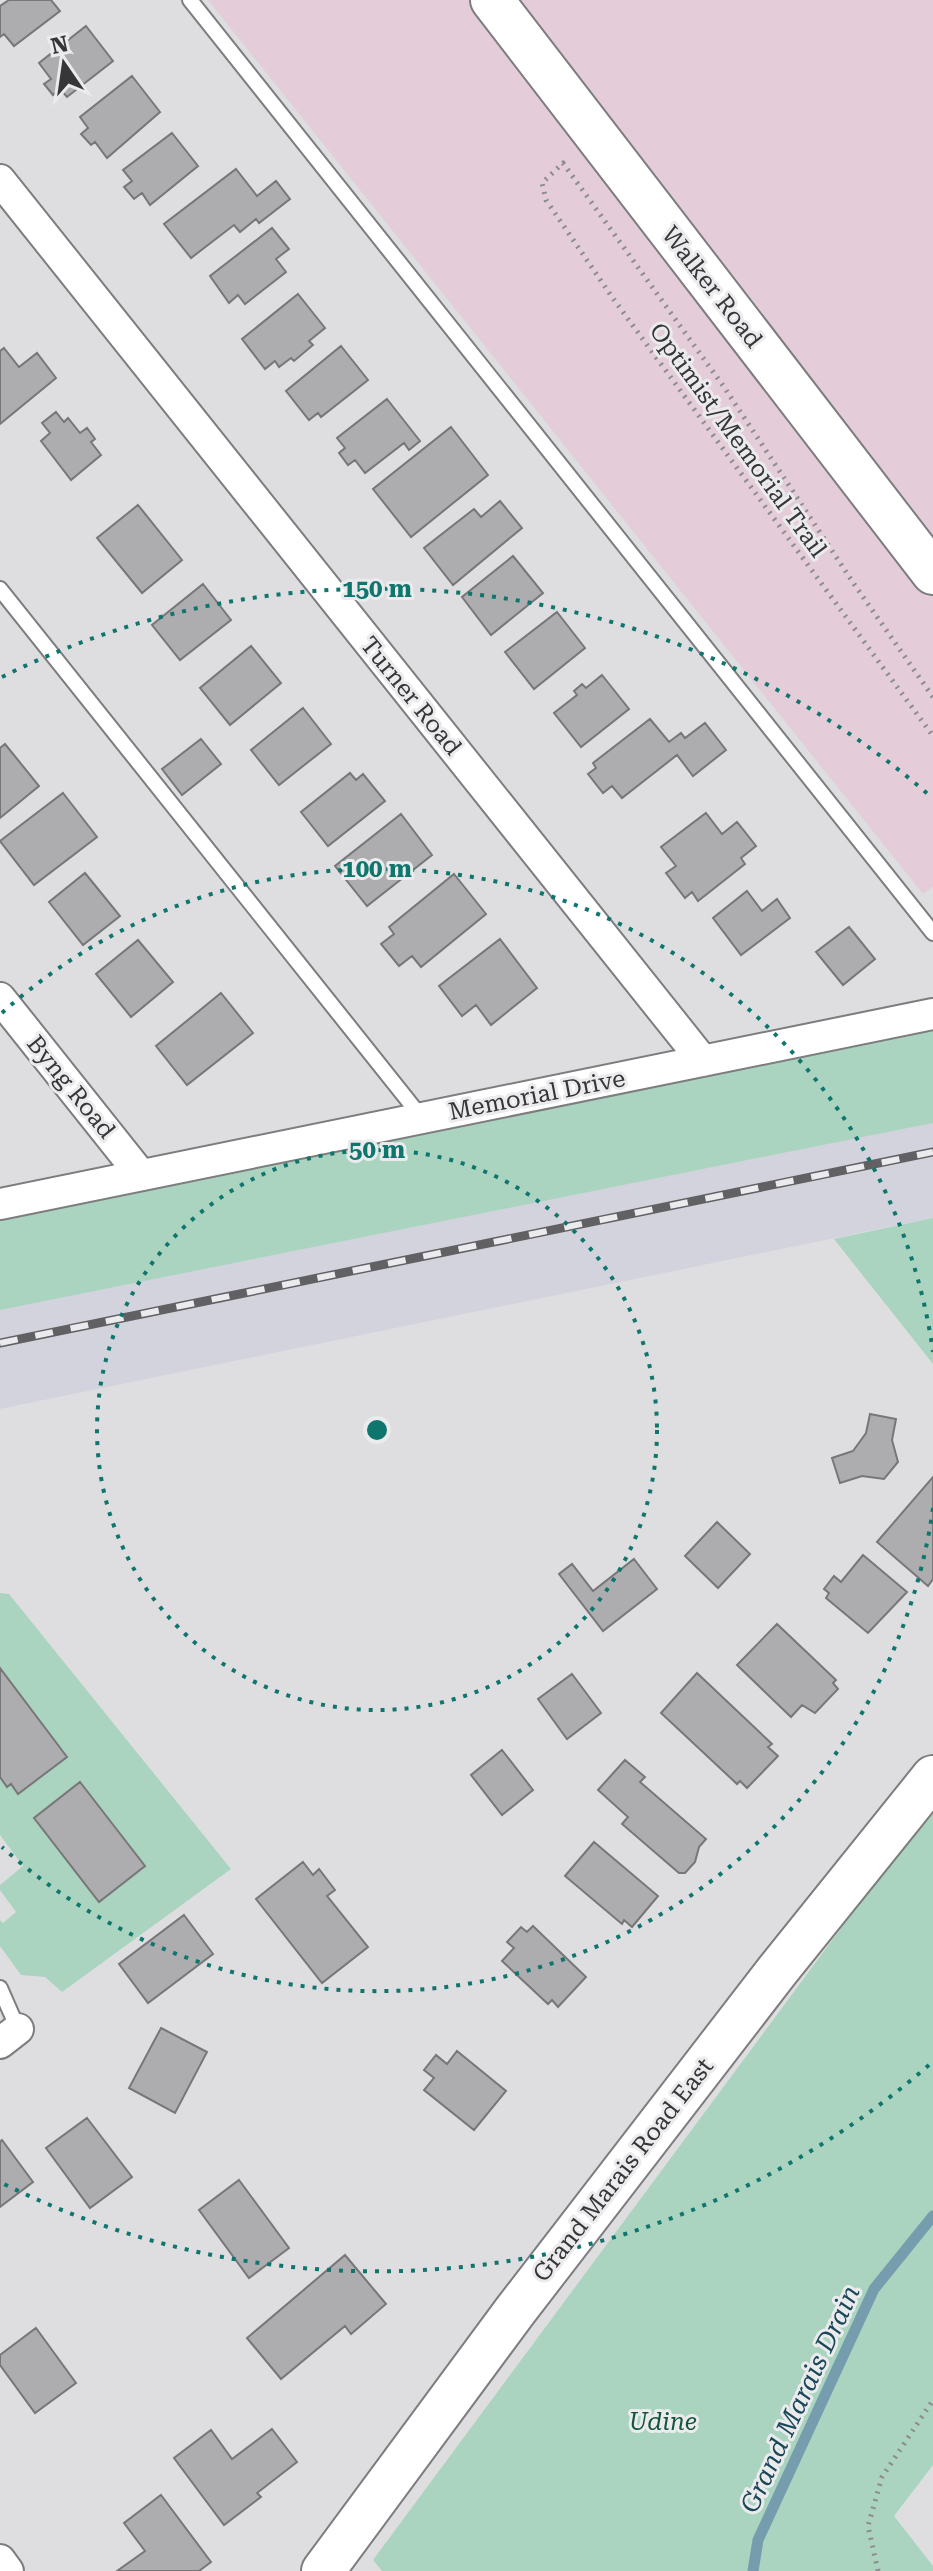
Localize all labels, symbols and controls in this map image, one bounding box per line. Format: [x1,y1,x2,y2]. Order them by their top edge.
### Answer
north arrow [24,24,104,104]
text: N [49,31,71,59]
street label: Walker Road [656,221,768,353]
street label: Optimist/Memorial Trail [644,318,832,562]
text: 150 m [342,575,412,603]
street label: Turner Road [355,631,467,761]
text: 100 m [342,855,412,883]
street label: Byng Road [21,1030,121,1144]
street label: Memorial Drive [446,1064,628,1126]
text: 50 m [349,1136,405,1164]
centre of rings [363,1416,391,1444]
street label: Grand Marais Road East [527,2053,719,2287]
water label: Grand Marais Drain [734,2281,866,2517]
park label: Udine [629,2408,697,2436]

